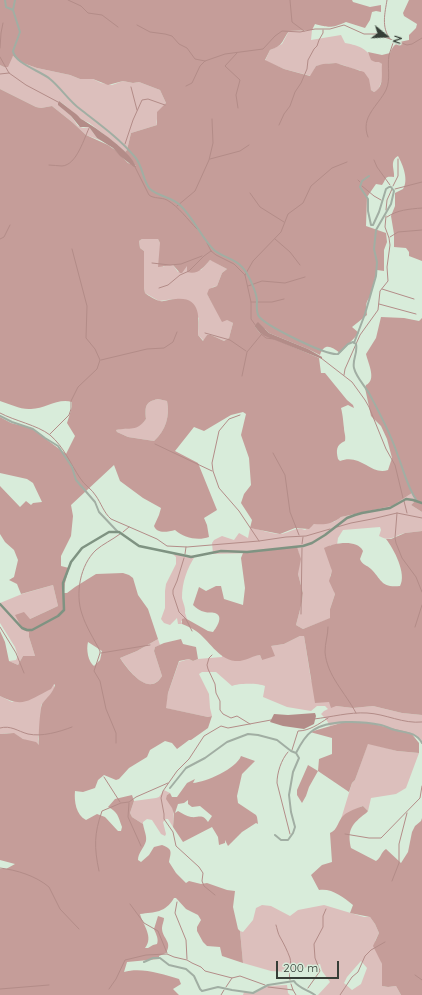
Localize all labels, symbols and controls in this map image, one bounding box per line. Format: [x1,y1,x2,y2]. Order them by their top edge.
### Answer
north arrow [366,16,406,56]
text: N [390,34,405,46]
scale bar [278,953,341,979]
text: 200 m [283,960,318,975]

